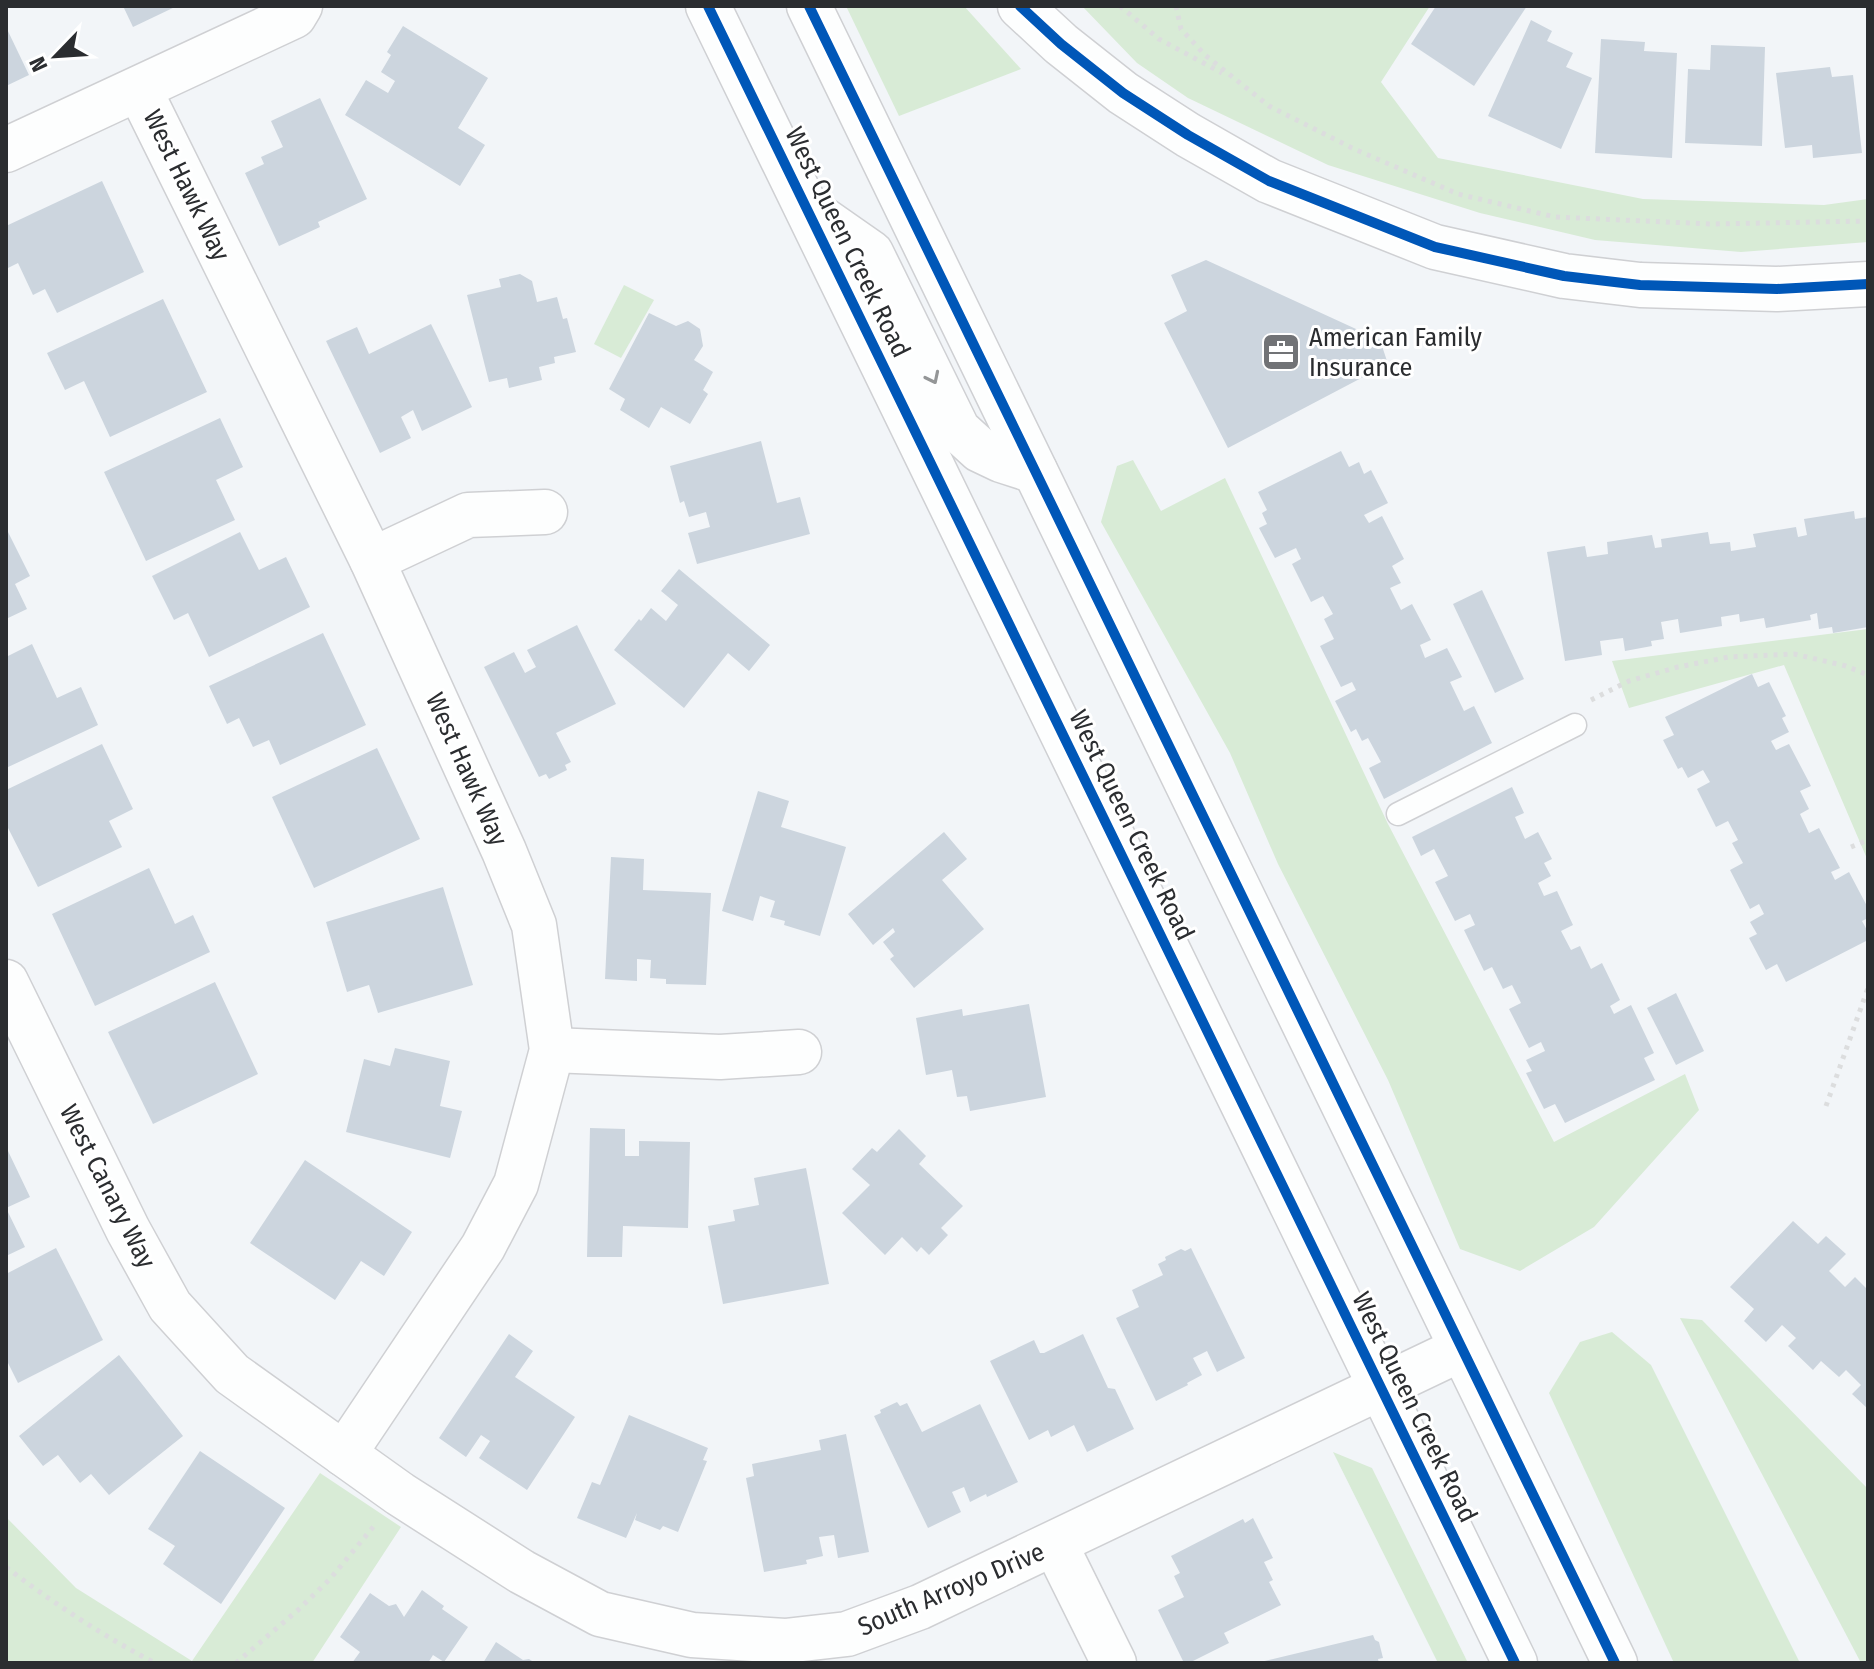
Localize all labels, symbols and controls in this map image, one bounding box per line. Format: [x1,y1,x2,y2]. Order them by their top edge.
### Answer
north arrow [16,16,96,96]
text: N [23,53,53,76]
street label: West Hawk Way [137,105,237,266]
street label: West Queen Creek Road [778,122,917,362]
place label: American Family Insurance [1309,322,1482,383]
office icon: American Family Insurance [1260,331,1302,373]
one-way arrow [923,370,939,384]
street label: West Hawk Way [419,688,514,851]
street label: West Queen Creek Road [1062,705,1201,945]
street label: West Canary Way [53,1099,162,1274]
street label: West Queen Creek Road [1345,1287,1484,1527]
street label: South Arroyo Drive [853,1536,1049,1643]

